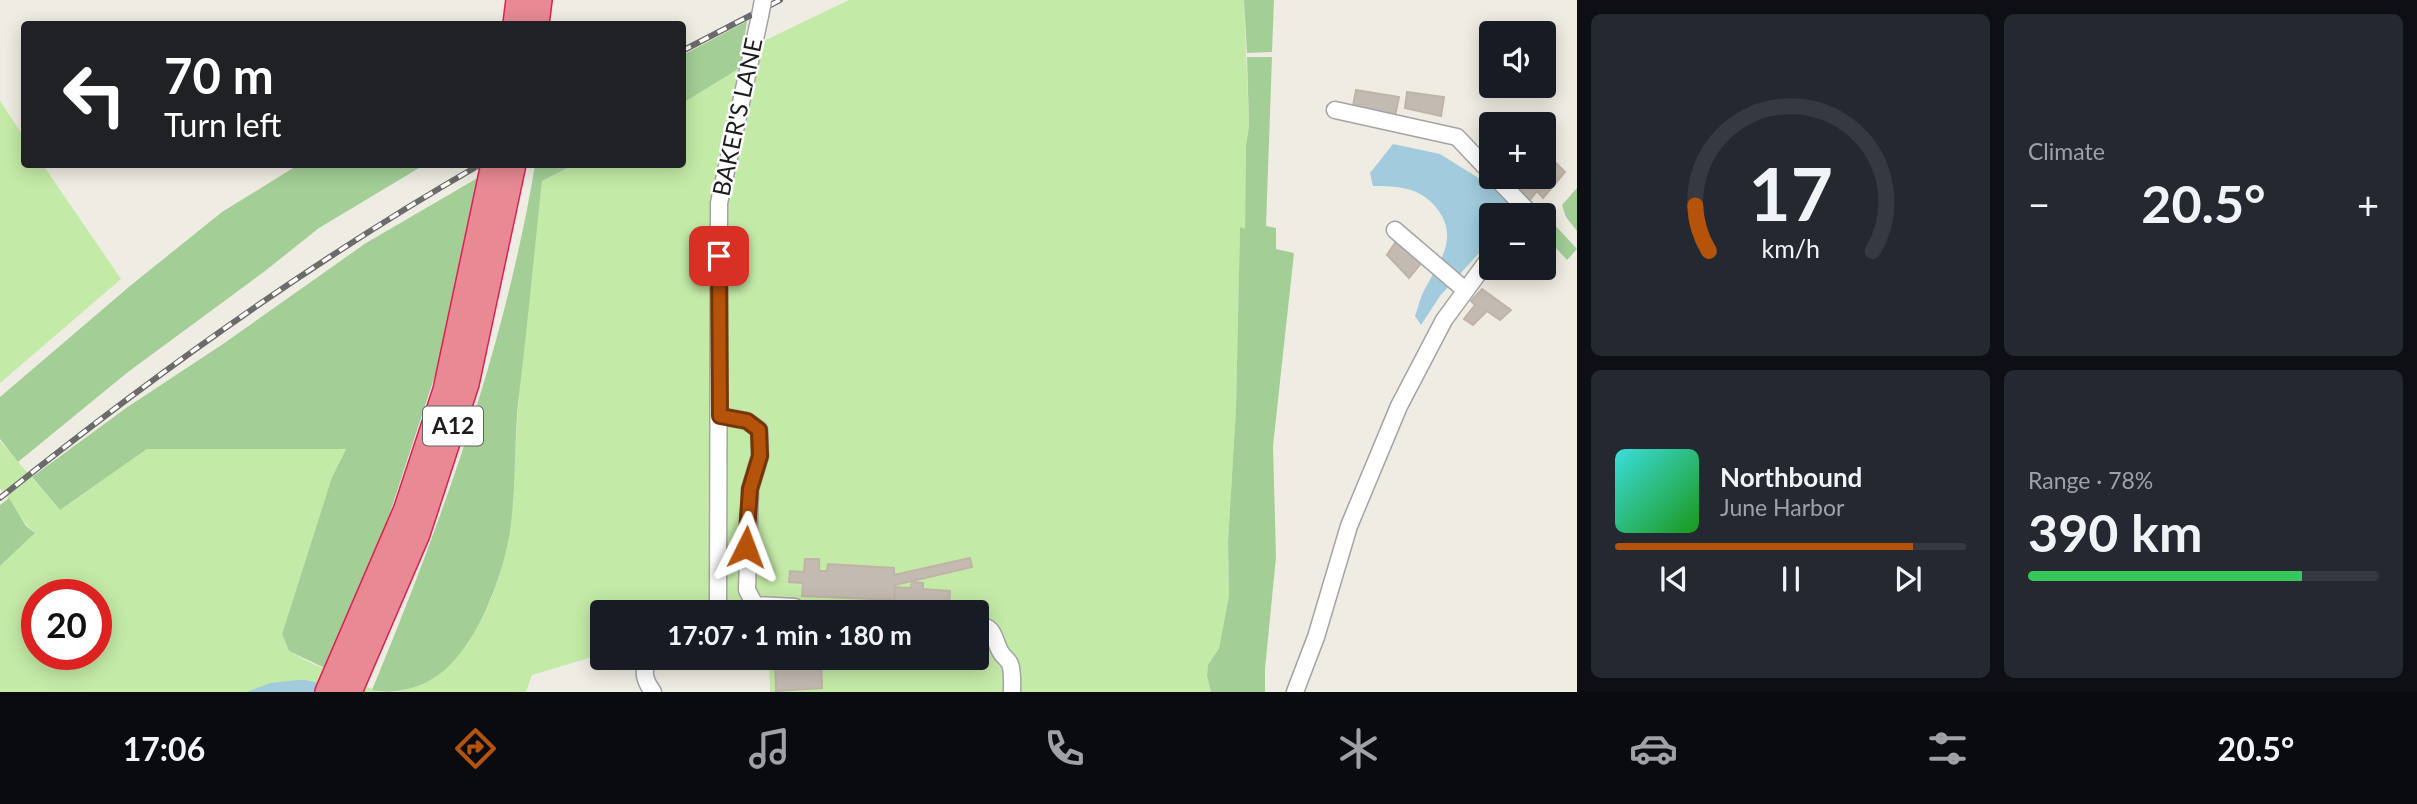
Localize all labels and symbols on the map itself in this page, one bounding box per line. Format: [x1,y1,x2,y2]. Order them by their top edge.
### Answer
street label: BAKER'S LANE [706,35,767,199]
pin [689,226,749,286]
road number: A12 [423,406,483,446]
position arrow [709,510,783,584]
speed limit sign: 20 [21,579,112,670]

